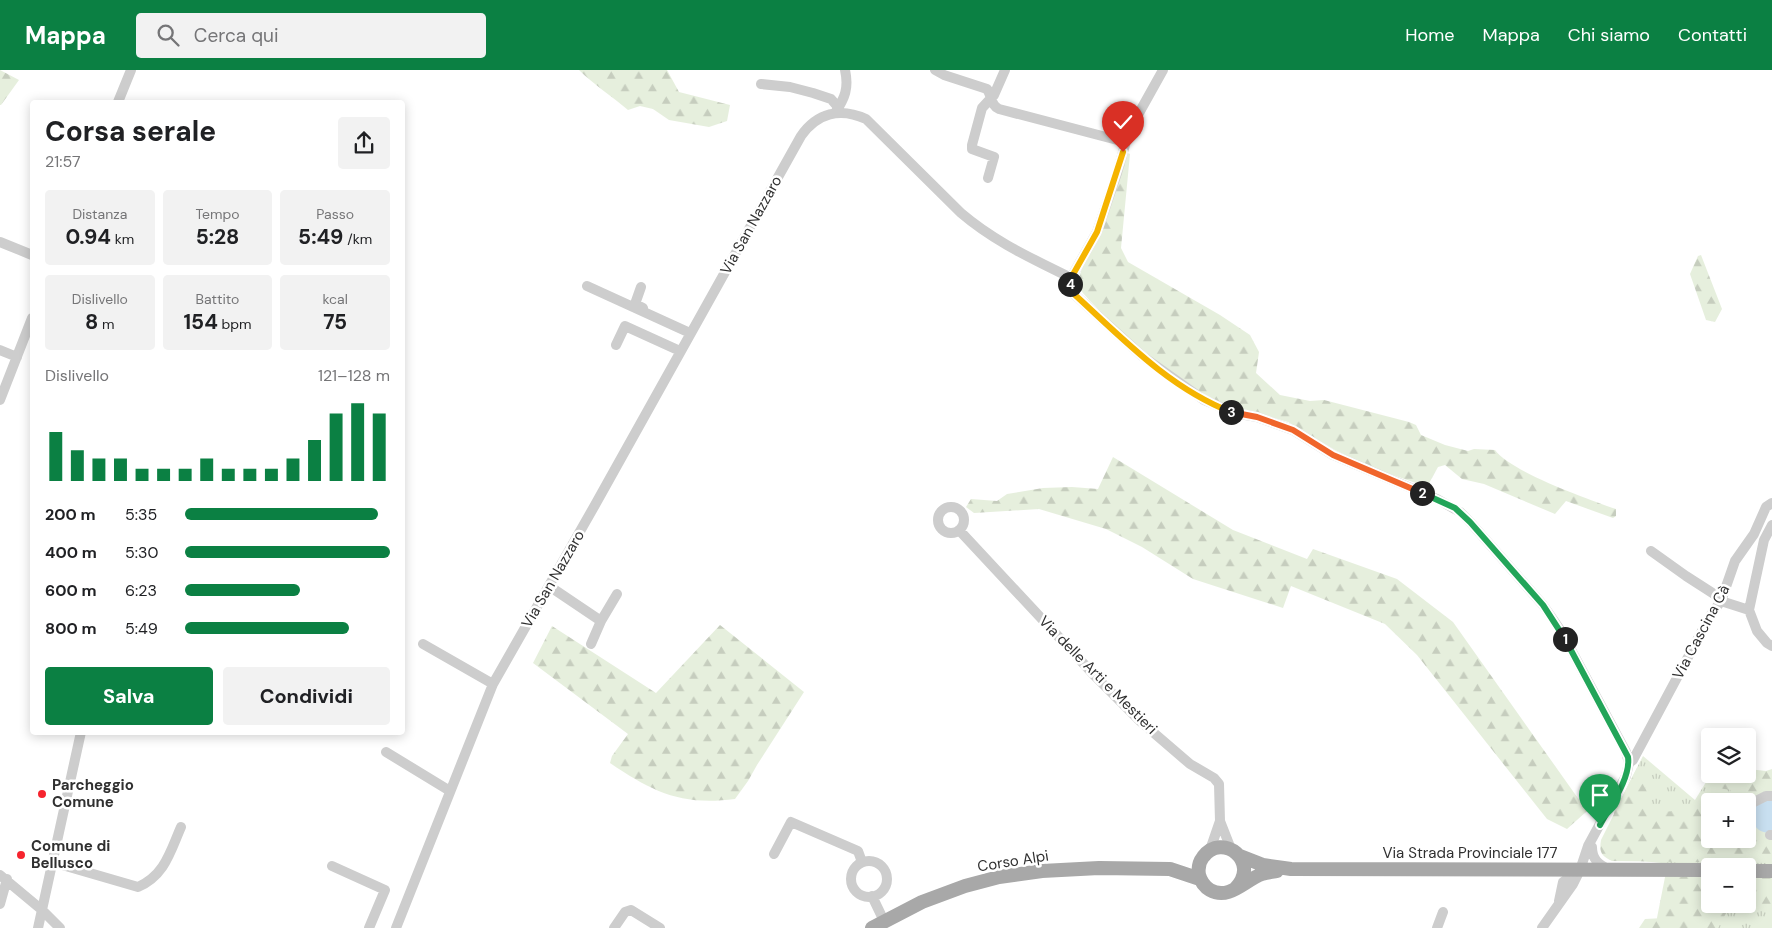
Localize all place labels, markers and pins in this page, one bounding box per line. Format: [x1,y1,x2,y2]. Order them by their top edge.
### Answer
pin [1102,101,1144,152]
pin: 4 [1058,272,1082,296]
pin: 3 [1218,400,1244,424]
pin: 2 [1410,480,1434,506]
pin: 1 [1552,626,1578,652]
pin [1579,774,1621,825]
place label: Parcheggio Comune [52,775,134,812]
marker: Parcheggio Comune [36,788,48,800]
place label: Comune di Bellusco [31,836,110,873]
marker: Comune di Bellusco [15,849,27,861]

